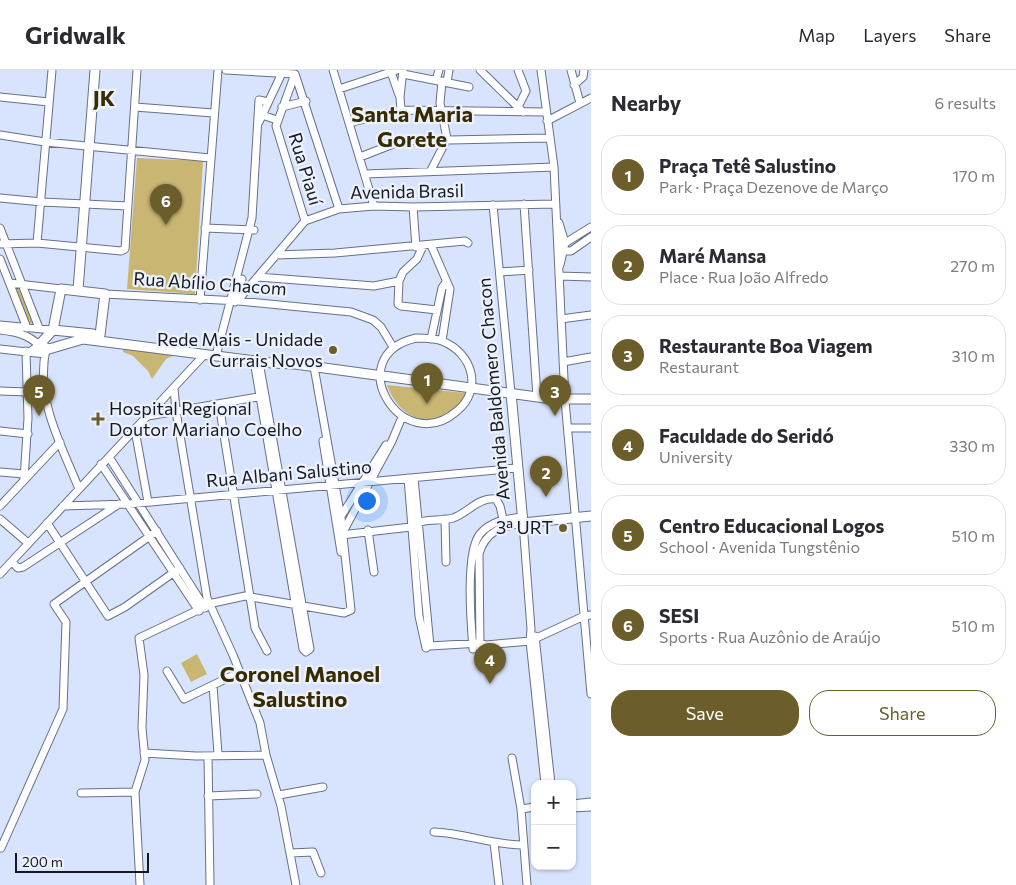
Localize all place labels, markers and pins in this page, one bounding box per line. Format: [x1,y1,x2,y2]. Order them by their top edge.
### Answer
pin: 6 [150,184,182,225]
place label: Rede Mais - Unidade Currais Novos [157,328,323,371]
marker: Rede Mais - Unidade Currais Novos [327,344,339,356]
pin: 1 [411,363,443,404]
pin: 5 [23,375,55,416]
pin: 3 [539,375,571,416]
place label: Hospital Regional Doutor Mariano Coelho [109,397,302,440]
marker: Hospital Regional Doutor Mariano Coelho [91,412,105,426]
pin: 2 [530,456,562,497]
place label: 3ª URT [496,516,553,538]
marker: 3ª URT [557,522,569,534]
pin: 4 [474,643,506,684]

